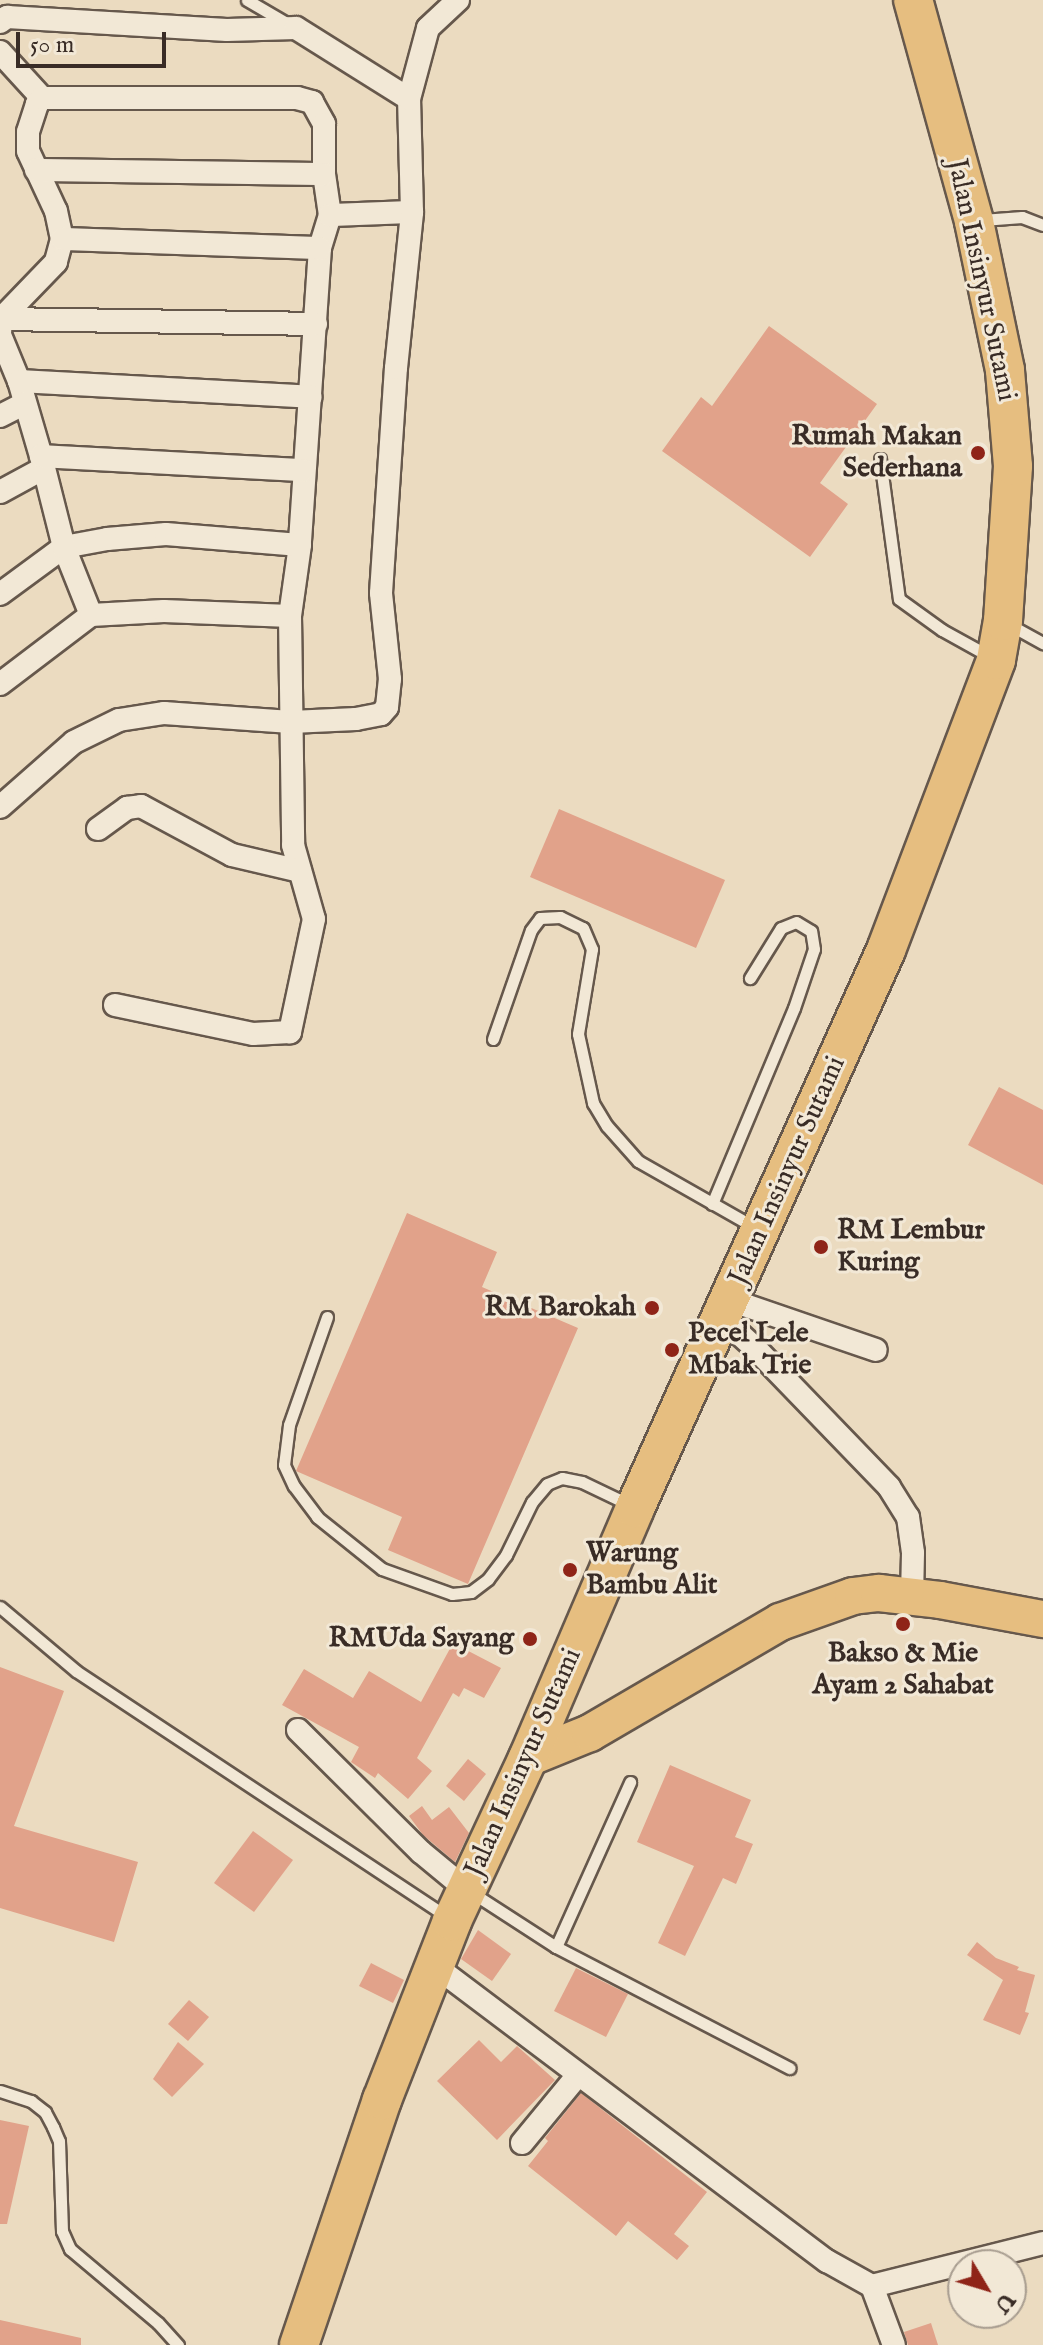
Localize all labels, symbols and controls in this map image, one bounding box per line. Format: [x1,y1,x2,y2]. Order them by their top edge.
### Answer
scale bar [20,16,170,66]
text: 50 m [30,30,74,61]
street label: Jalan Insinyur Sutami [939,156,1023,404]
place label: Rumah Makan Sederhana [791,420,962,486]
marker: Rumah Makan Sederhana [969,444,987,462]
street label: Jalan Insinyur Sutami [722,1051,854,1291]
place label: RM Lembur Kuring [837,1214,985,1280]
marker: RM Lembur Kuring [812,1238,830,1256]
place label: RM Barokah [485,1291,636,1325]
marker: RM Barokah [643,1299,661,1317]
place label: Pecel Lele Mbak Trie [688,1317,811,1383]
marker: Pecel Lele Mbak Trie [663,1341,681,1359]
place label: Warung Bambu Alit [586,1537,717,1603]
marker: Warung Bambu Alit [561,1561,579,1579]
marker: Bakso & Mie Ayam 2 Sahabat [894,1615,912,1633]
place label: RMUda Sayang [329,1622,514,1656]
marker: RMUda Sayang [521,1630,539,1648]
place label: Bakso & Mie Ayam 2 Sahabat [812,1637,994,1703]
street label: Jalan Insinyur Sutami [458,1643,590,1883]
north arrow [947,2249,1027,2329]
text: U [988,2287,1021,2319]

